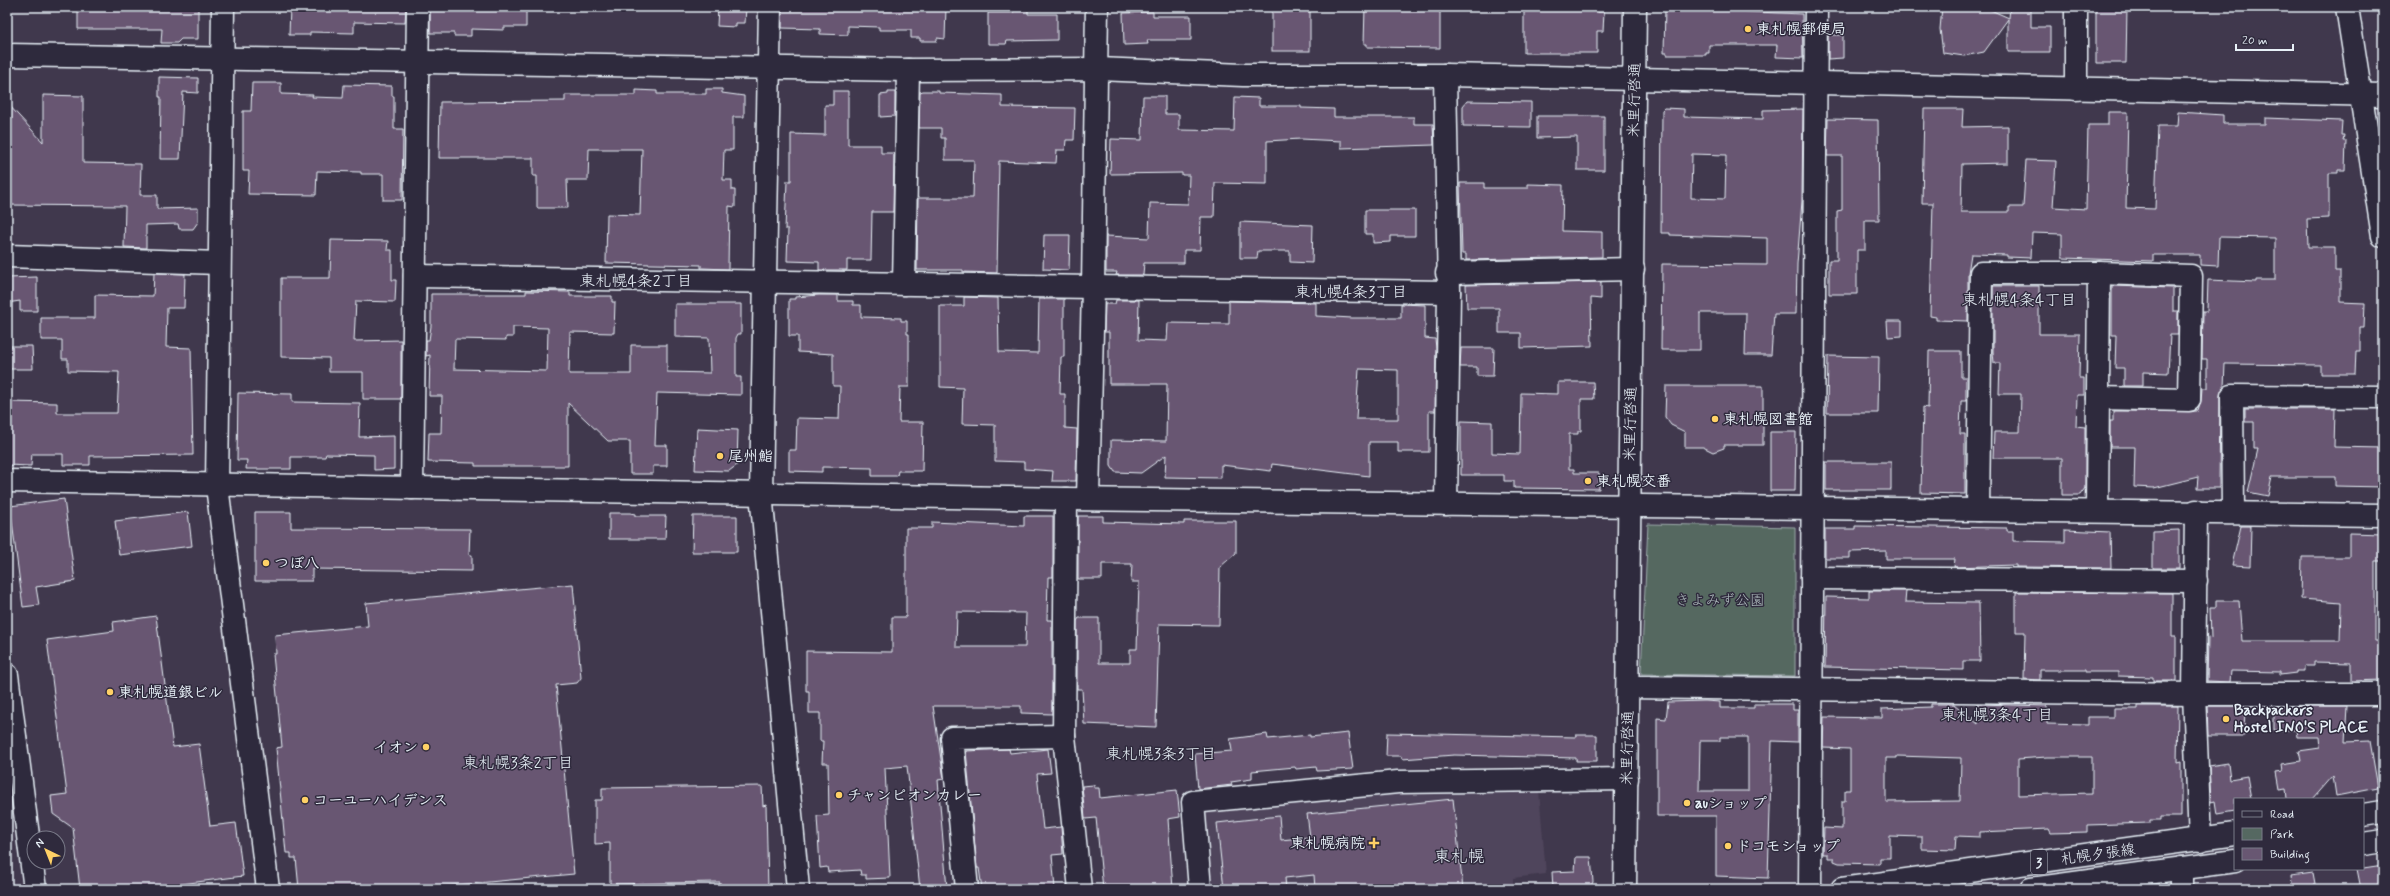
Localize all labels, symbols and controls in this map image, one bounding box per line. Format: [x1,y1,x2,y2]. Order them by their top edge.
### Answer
place label: 東札幌郵便局 [1756,20,1846,40]
marker: 東札幌郵便局 [1743,24,1753,34]
scale bar [2236,26,2293,52]
text: 20 m [2242,33,2268,49]
street label: 米里行啓通 [1624,62,1646,138]
district label: 東札幌4条2丁目 [579,271,693,292]
district label: 東札幌4条3丁目 [1295,282,1407,303]
district label: 東札幌4条4丁目 [1962,290,2076,311]
street label: 米里行啓通 [1620,386,1642,462]
place label: 東札幌図書館 [1723,410,1813,430]
marker: 東札幌図書館 [1710,414,1720,424]
place label: 尾州鮨 [728,447,773,467]
marker: 尾州鮨 [715,451,725,461]
place label: 東札幌交番 [1596,472,1671,492]
marker: 東札幌交番 [1583,476,1593,486]
place label: つぼ八 [274,554,319,574]
marker: つぼ八 [261,558,271,568]
park label: きよみず公園 [1675,591,1765,611]
place label: 東札幌道銀ビル [118,683,223,703]
marker: 東札幌道銀ビル [105,687,115,697]
place label: Backpackers Hostel INO'S PLACE [2234,701,2369,738]
district label: 東札幌3条4丁目 [1941,705,2053,726]
street label: 米里行啓通 [1617,710,1639,786]
marker: Backpackers Hostel INO'S PLACE [2221,714,2231,724]
place label: イオン [373,738,418,758]
marker: イオン [421,742,431,752]
district label: 東札幌3条3丁目 [1106,744,1216,765]
district label: 東札幌3条2丁目 [462,753,574,774]
place label: チャンピオンカレー [847,786,982,806]
marker: チャンピオンカレー [834,790,844,800]
place label: コーユーハイデンス [313,791,448,811]
place label: auショップ [1695,794,1767,814]
marker: コーユーハイデンス [300,795,310,805]
marker: auショップ [1682,798,1692,808]
legend [2234,798,2364,870]
text: Road [2270,807,2294,823]
text: Park [2270,827,2294,843]
north arrow [26,830,66,870]
place label: 東札幌病院 [1290,834,1365,854]
text: N [32,836,47,851]
marker: 東札幌病院 [1368,837,1380,849]
place label: ドコモショップ [1736,837,1840,857]
street label: 札幌夕張線 [2060,840,2137,870]
marker: ドコモショップ [1723,841,1733,851]
district label: 東札幌 [1434,846,1485,868]
text: Building [2270,847,2310,864]
road number: 3 [2031,850,2047,874]

